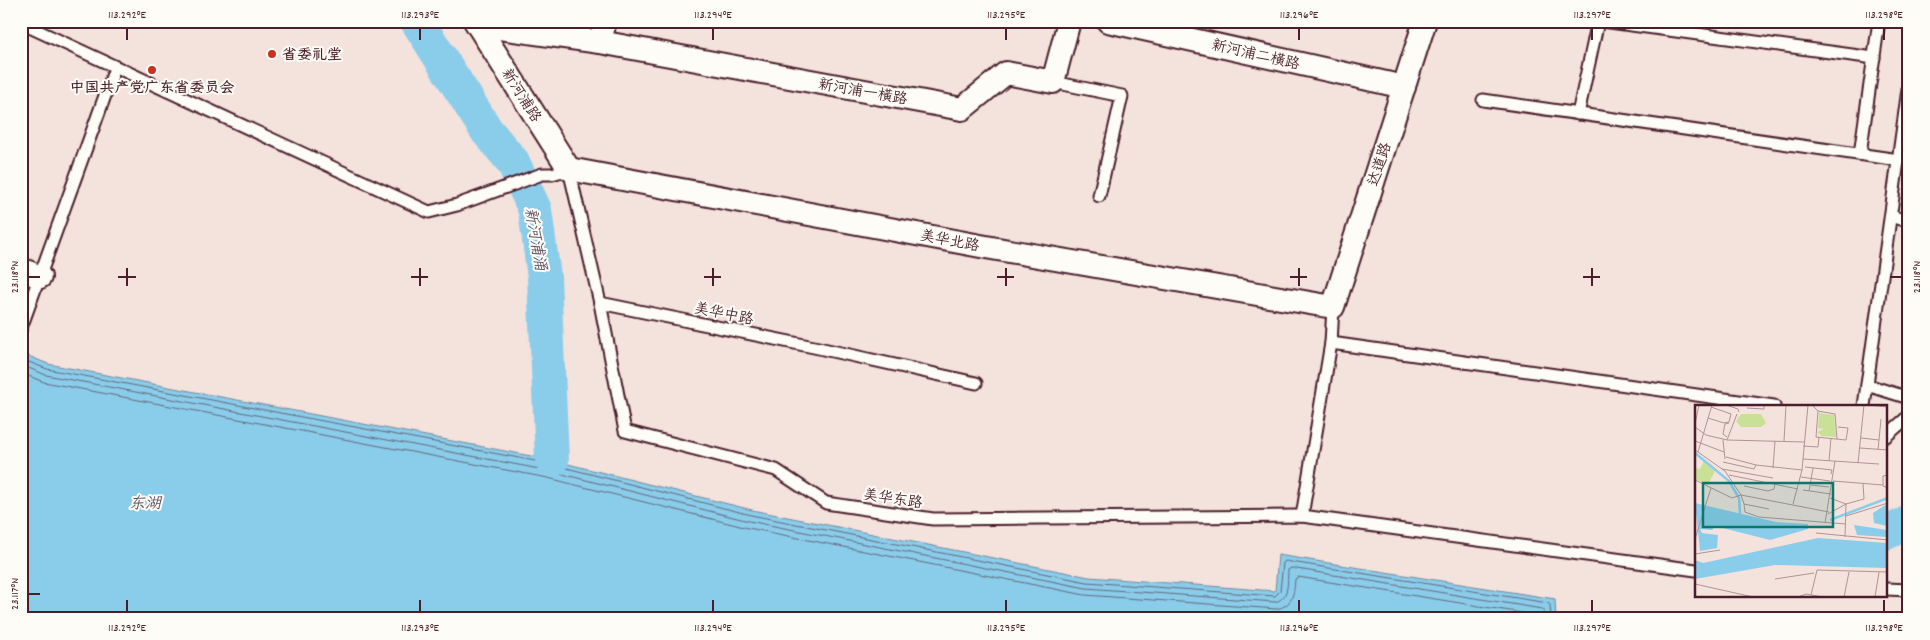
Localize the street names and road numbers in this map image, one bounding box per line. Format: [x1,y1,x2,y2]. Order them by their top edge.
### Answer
street label: 新河浦二横路 [1209,35,1302,77]
street label: 新河浦路 [495,65,546,127]
street label: 新河浦一横路 [816,74,909,112]
street label: 达道路 [1363,140,1398,189]
street label: 美华北路 [918,225,981,258]
street label: 美华中路 [692,298,755,332]
street label: 美华东路 [861,484,924,516]

